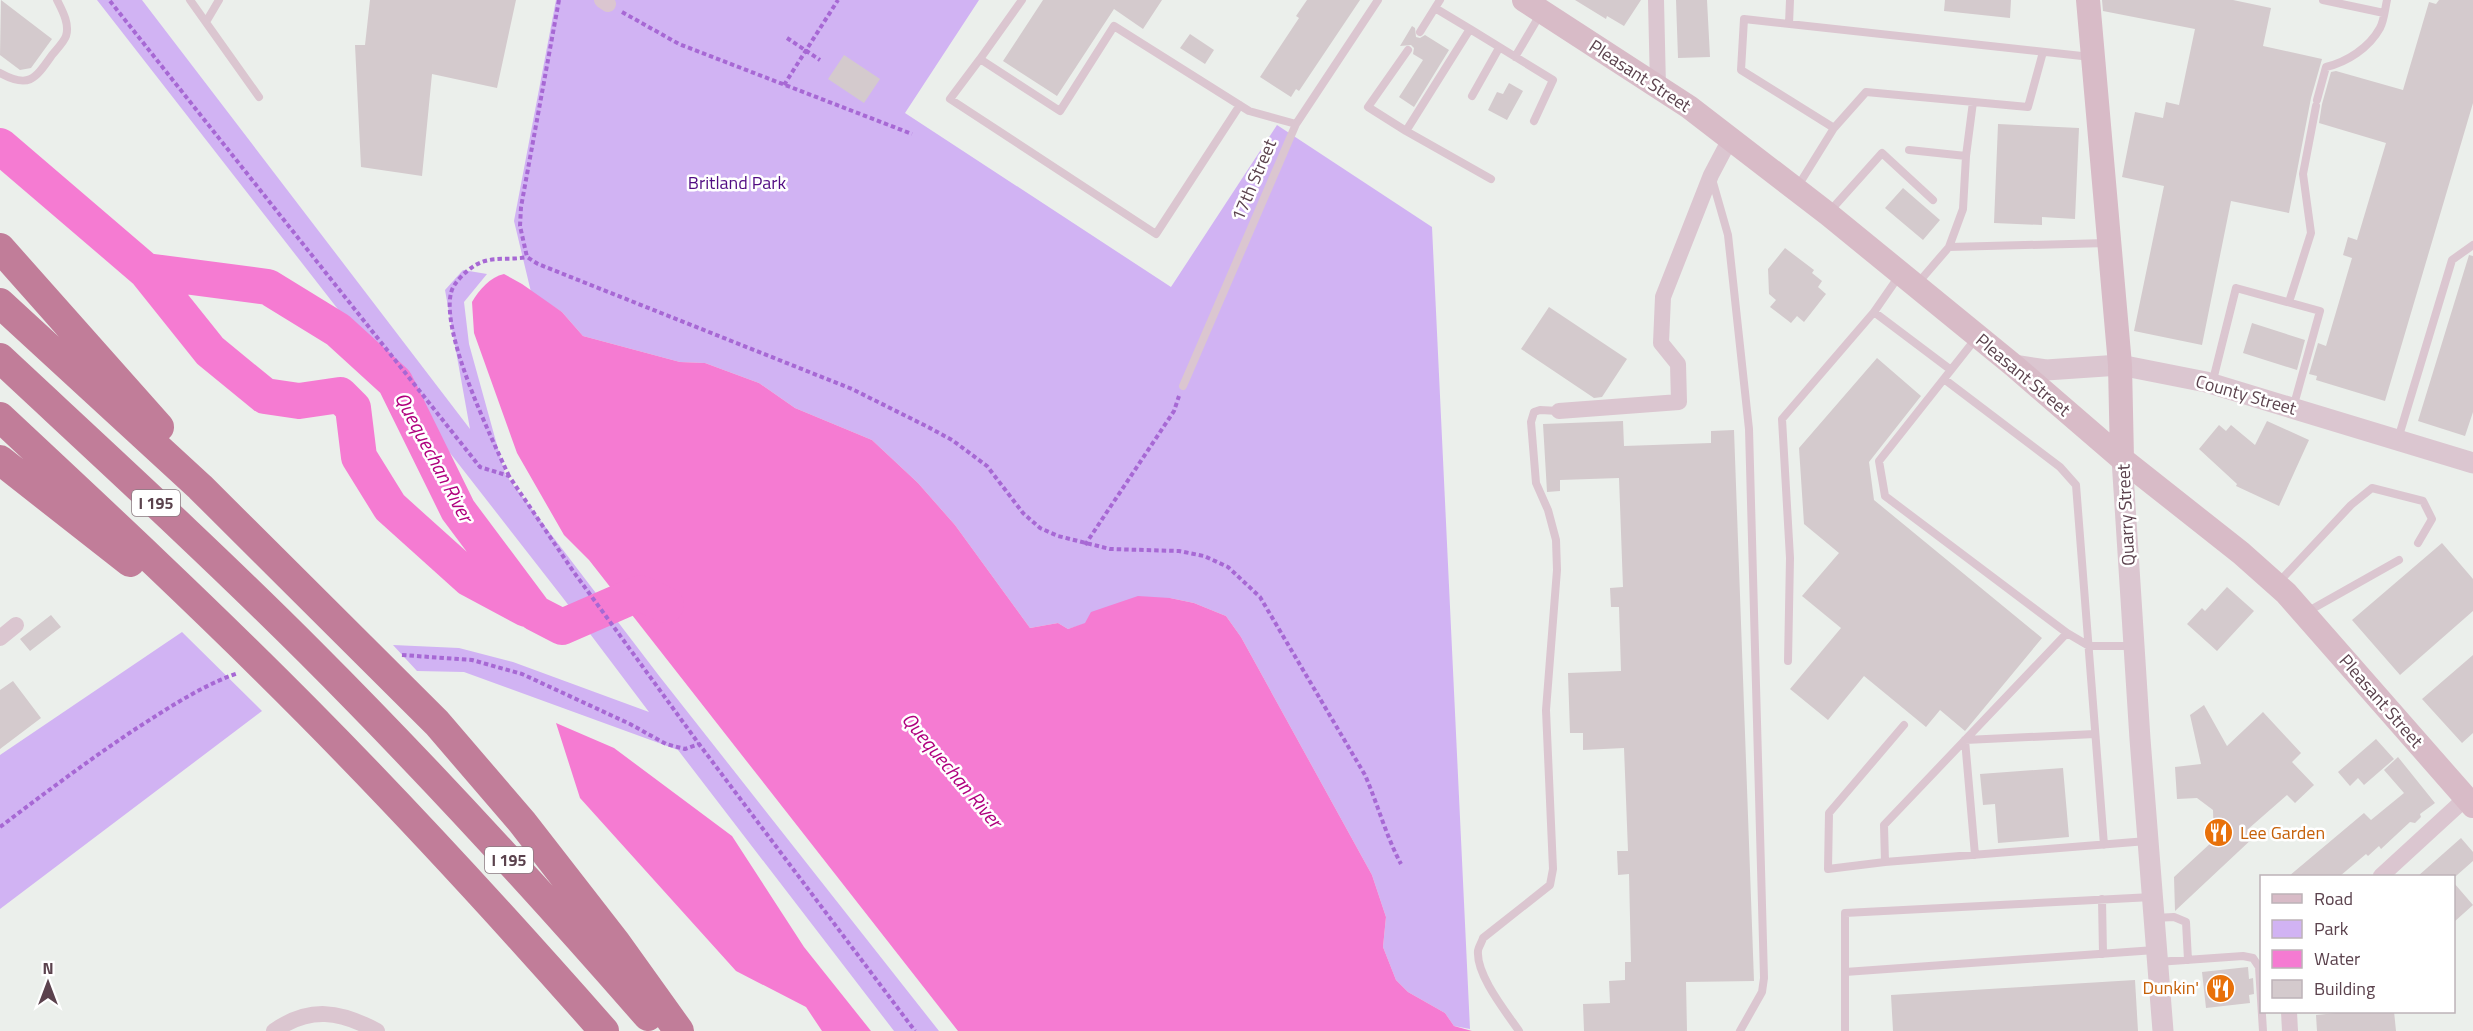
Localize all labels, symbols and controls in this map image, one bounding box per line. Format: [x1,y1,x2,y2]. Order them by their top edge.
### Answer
street label: Pleasant Street [1584,32,1697,119]
street label: 17th Street [1224,134,1283,225]
park label: Britland Park [688,169,787,196]
street label: Pleasant Street [1970,327,2077,423]
street label: County Street [2193,367,2300,422]
water label: Quequechan River [387,386,483,530]
street label: Quarry Street [2109,463,2142,567]
road number: I 195 [132,490,180,516]
street label: Pleasant Street [2333,648,2430,754]
water label: Quequechan River [895,705,1012,837]
restaurant icon: Lee Garden [2203,817,2235,849]
place label: Lee Garden [2240,819,2325,846]
road number: I 195 [485,847,533,873]
legend [2260,875,2455,1013]
text: Road [2314,885,2353,912]
text: Park [2314,915,2349,942]
text: Water [2314,945,2360,972]
north arrow [18,953,78,1013]
text: N [42,956,54,980]
restaurant icon: Dunkin' [2204,972,2236,1004]
place label: Dunkin' [2142,974,2199,1001]
text: Building [2314,975,2375,1002]

